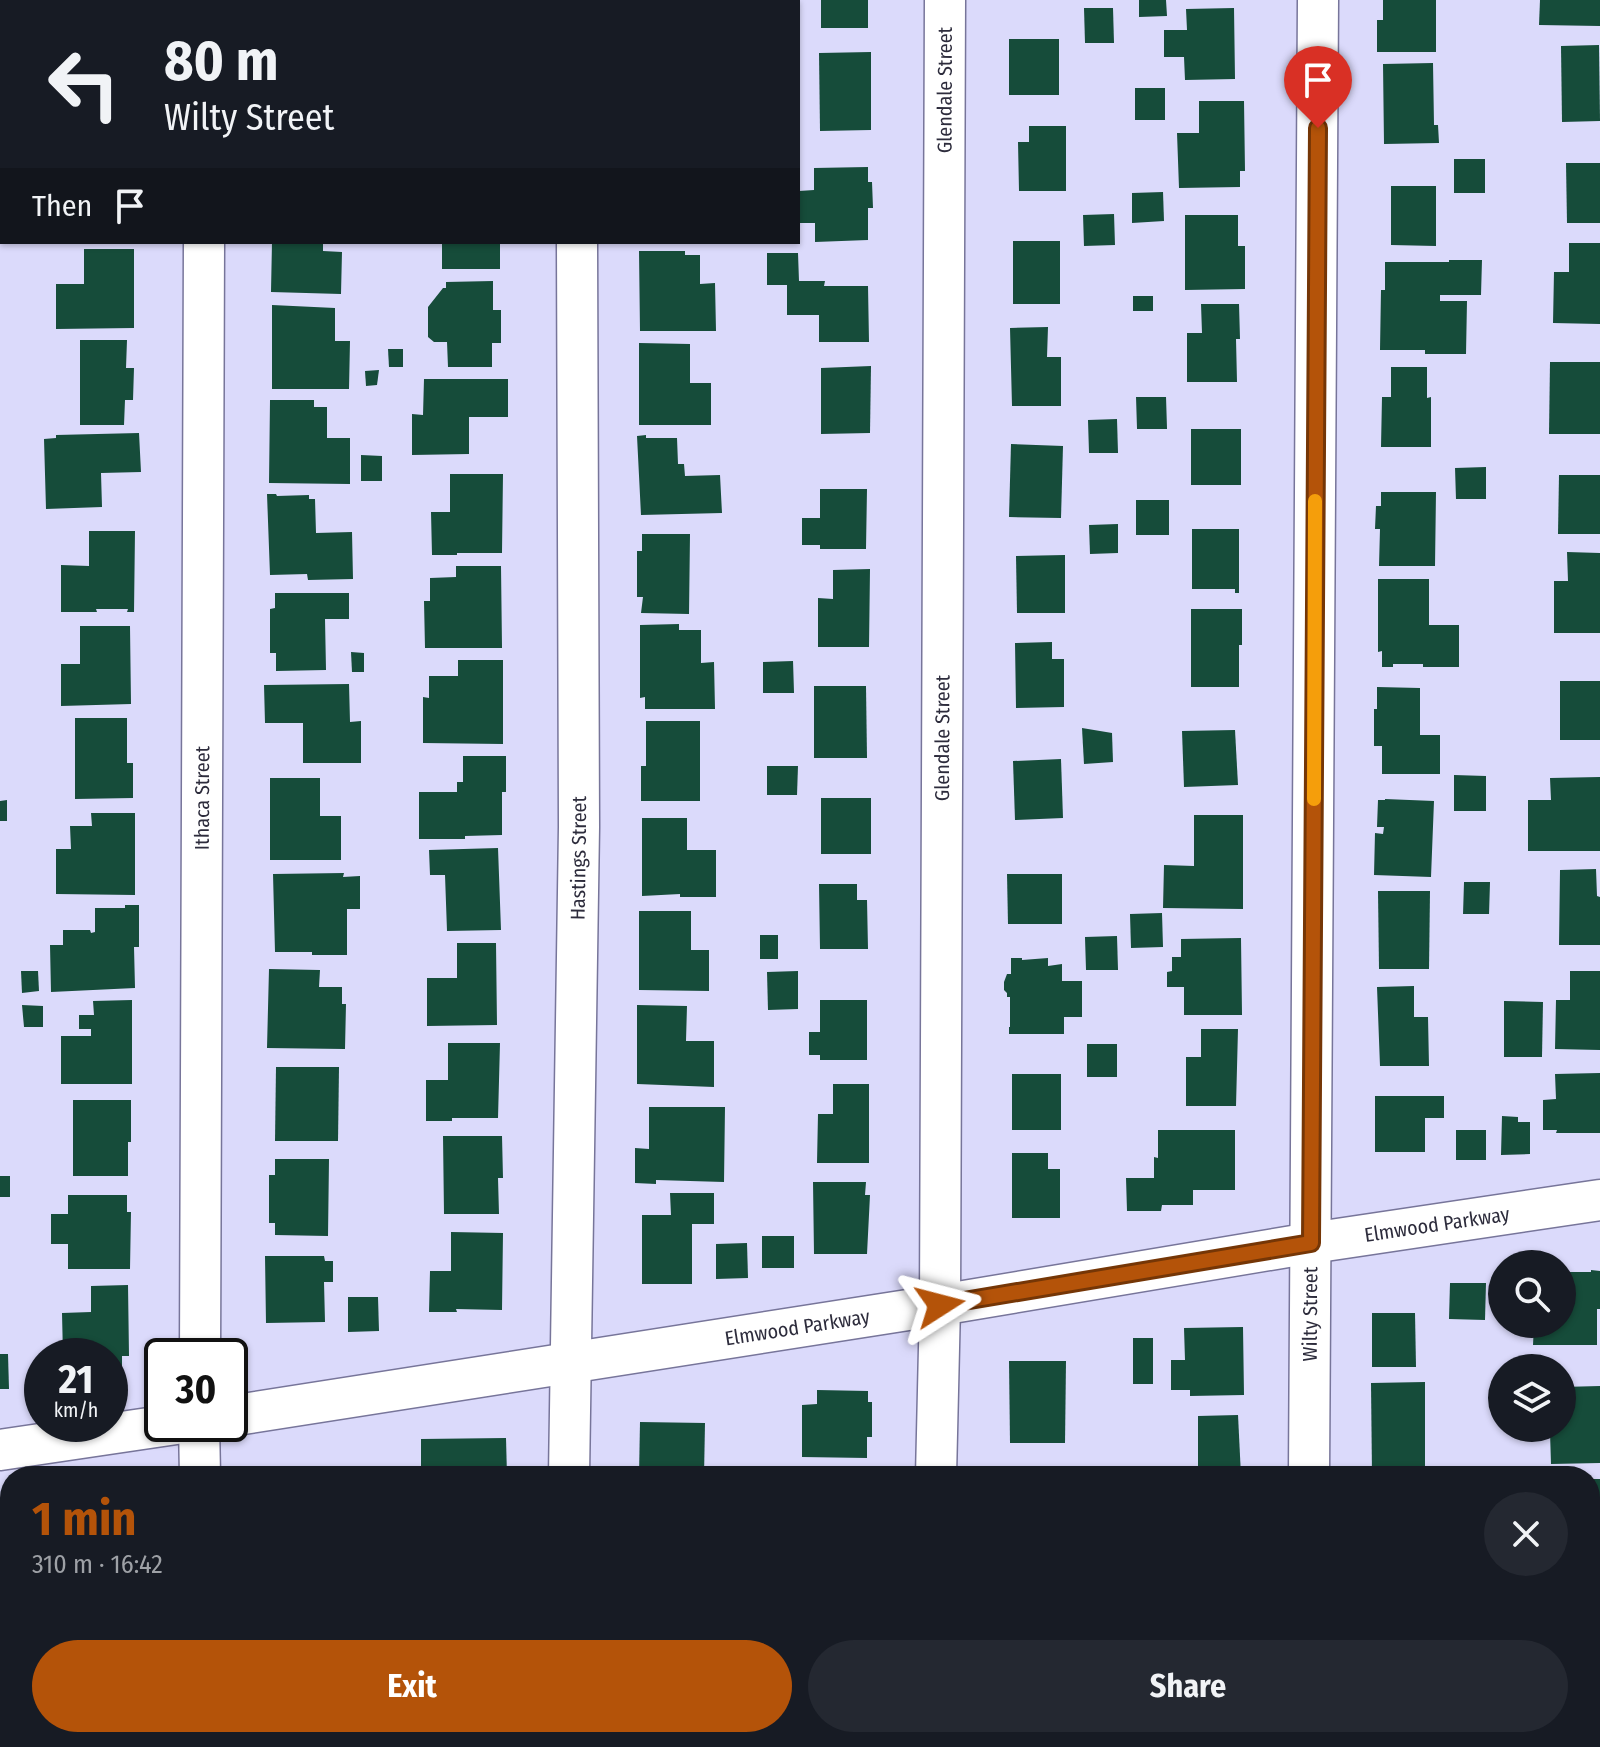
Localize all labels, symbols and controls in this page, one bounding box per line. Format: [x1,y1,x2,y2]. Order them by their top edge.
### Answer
street label: Glendale Street [932,26,957,153]
text: 80 m [164,28,279,95]
icon: left [32,32,136,136]
pin [1284,46,1352,128]
icon: arrive [1296,58,1340,102]
text: Wilty Street [164,96,334,140]
icon: arrive [108,184,152,228]
text: Then [32,188,92,224]
street label: Glendale Street [930,674,954,801]
street label: Ithaca Street [190,745,214,850]
street label: Hastings Street [566,795,591,920]
street label: Elmwood Parkway [1363,1202,1511,1247]
map controls [1488,1250,1576,1442]
button: search [1488,1250,1576,1338]
position arrow [898,1263,982,1347]
street label: Wilty Street [1298,1266,1322,1361]
street label: Elmwood Parkway [723,1304,871,1350]
speed limit sign: 30 [144,1338,248,1442]
button: layers [1488,1354,1576,1442]
text: 21 [59,1356,93,1404]
text: km/h [54,1398,98,1422]
text: 1 min [32,1490,137,1548]
button: close [1484,1492,1568,1576]
text: 310 m · 16:42 [32,1549,163,1580]
button: Exit [32,1640,792,1732]
button: Share [808,1640,1568,1732]

